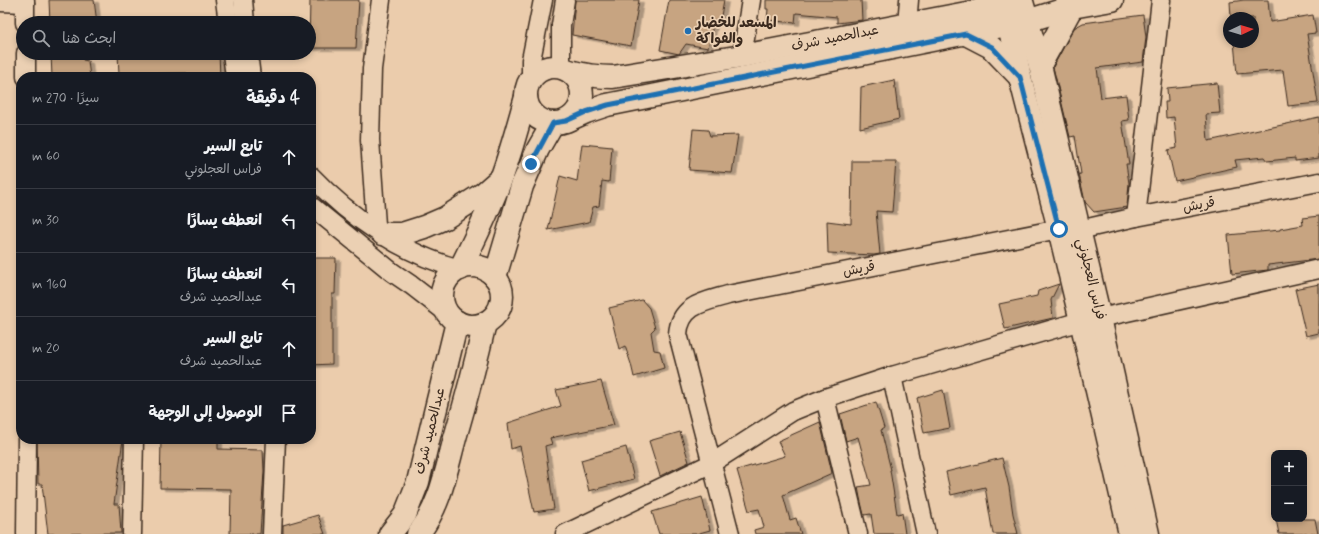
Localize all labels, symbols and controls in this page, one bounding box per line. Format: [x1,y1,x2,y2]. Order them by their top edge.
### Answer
north arrow [1223,12,1259,48]
place label: المسعد للخضار والفواكة [694,14,777,48]
search box [16,16,316,60]
street label: عبدالحميد شرف [790,21,880,55]
marker: المسعد للخضار والفواكة [683,26,693,36]
icon: search [30,27,52,49]
text: ابحث هنا [62,29,116,49]
text: 4 دقيقة [246,87,300,109]
text: سيرًا · 270 m [32,90,99,107]
text: تابع السير [204,137,262,157]
icon: ahead [278,146,300,168]
text: 60 m [32,148,60,165]
route end [522,155,540,173]
text: فراس العجلوني [185,161,262,178]
street label: قريش [1181,193,1217,217]
icon: left [278,210,300,232]
text: انعطف يسارًا [187,211,262,231]
text: 30 m [32,212,59,229]
route start [1050,220,1068,238]
street label: فراس العجلوني [1069,236,1110,322]
street label: قريش [841,257,877,281]
text: انعطف يسارًا [187,265,262,285]
icon: left [278,274,300,296]
text: 160 m [32,276,67,293]
text: عبدالحميد شرف [180,289,262,306]
text: تابع السير [204,329,262,349]
icon: ahead [278,338,300,360]
text: 20 m [32,340,60,357]
text: عبدالحميد شرف [180,353,262,370]
street label: عبدالحميد شرف [411,386,449,476]
icon: arrive [278,402,300,424]
text: الوصول إلى الوجهة [148,403,262,423]
map controls [1271,450,1307,522]
button: + [1271,450,1307,486]
button: − [1271,486,1307,522]

